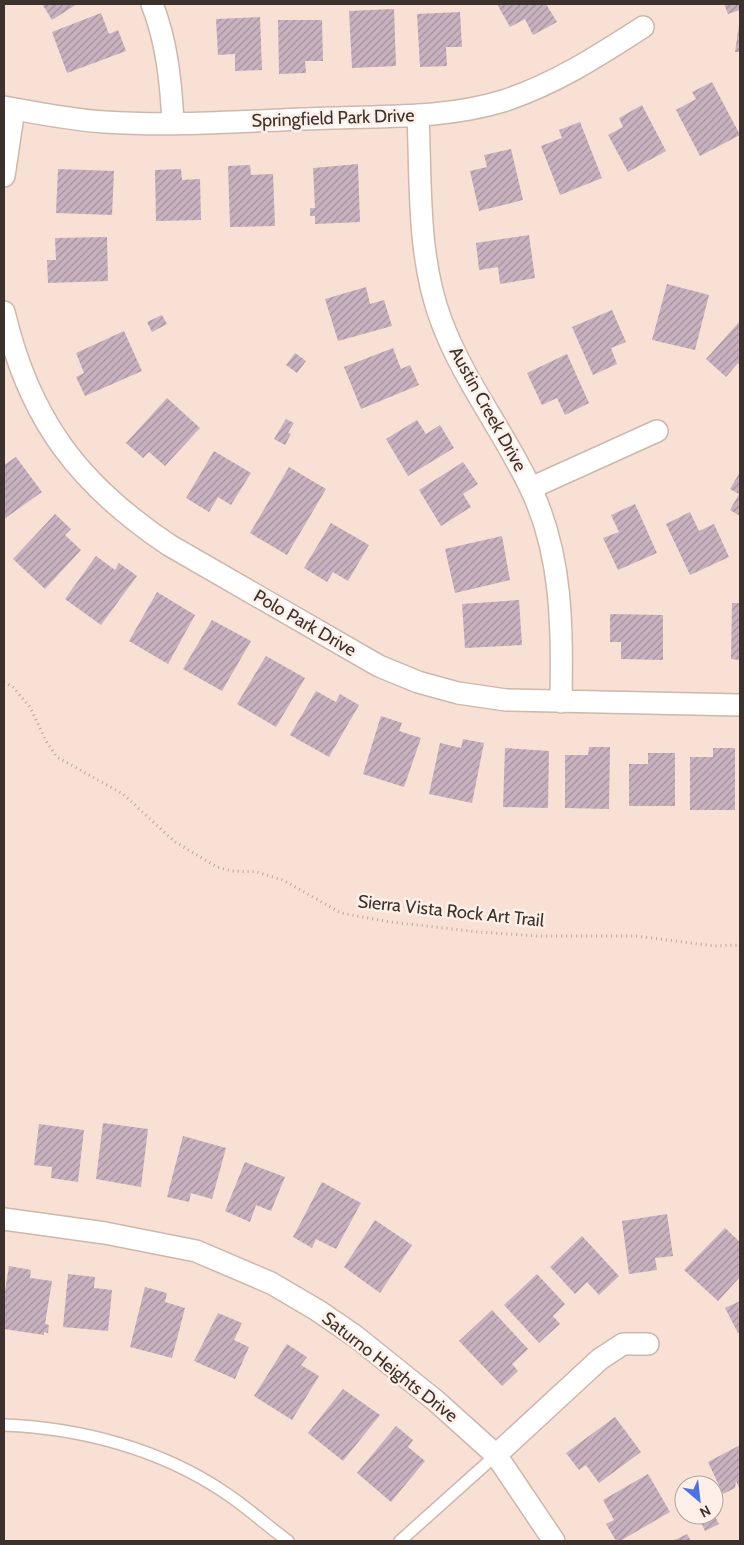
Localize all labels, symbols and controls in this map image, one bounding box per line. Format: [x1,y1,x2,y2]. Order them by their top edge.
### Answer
street label: Springfield Park Drive [251,104,415,132]
street label: Austin Creek Drive [445,343,531,475]
street label: Polo Park Drive [250,585,360,661]
street label: Sierra Vista Rock Art Trail [357,890,546,932]
street label: Saturno Heights Drive [318,1307,462,1427]
north arrow [674,1475,724,1525]
text: N [697,1501,714,1522]

